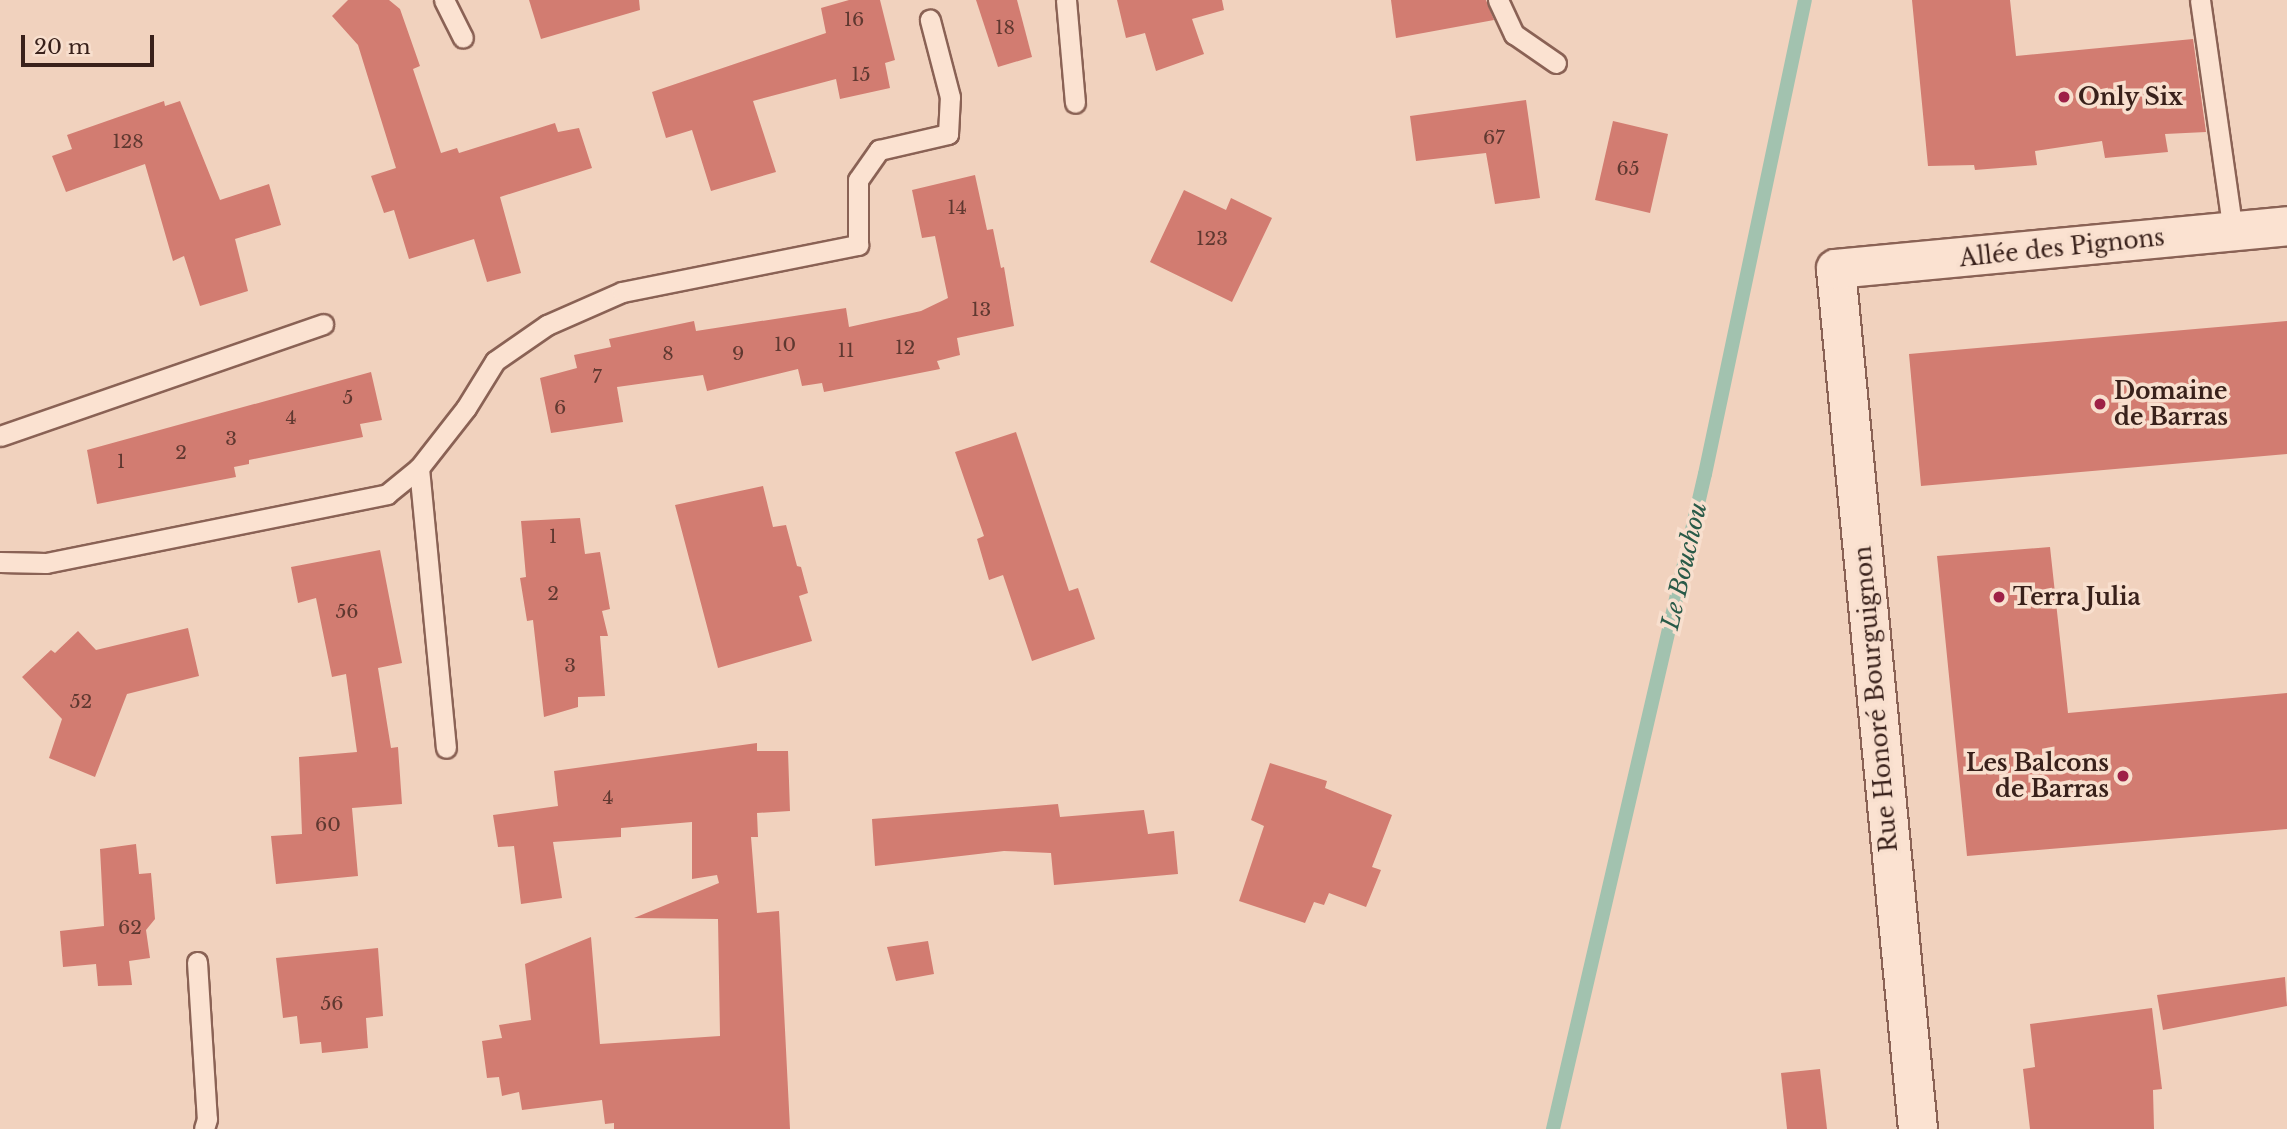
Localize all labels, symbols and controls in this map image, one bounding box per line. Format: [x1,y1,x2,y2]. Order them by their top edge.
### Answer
house number: 16 [844,9,864,31]
house number: 18 [995,17,1015,39]
scale bar [24,21,158,65]
text: 20 m [34,34,91,60]
house number: 15 [851,64,871,86]
place label: Only Six [2078,83,2184,111]
marker: Only Six [2056,89,2072,105]
house number: 67 [1483,127,1505,149]
house number: 128 [112,131,144,153]
house number: 65 [1616,158,1640,180]
house number: 14 [947,197,967,219]
street label: Allée des Pignons [1958,224,2166,272]
house number: 123 [1196,228,1228,250]
house number: 13 [971,299,991,321]
house number: 10 [774,334,796,356]
house number: 12 [895,337,915,359]
house number: 11 [838,340,854,362]
house number: 8 [662,343,674,365]
house number: 9 [732,343,744,365]
house number: 7 [592,366,602,388]
place label: Domaine de Barras [2114,377,2228,431]
house number: 5 [343,387,353,409]
marker: Domaine de Barras [2092,396,2108,412]
house number: 6 [554,397,566,419]
house number: 4 [285,407,297,429]
house number: 3 [225,428,237,450]
house number: 2 [175,442,187,464]
house number: 1 [117,451,125,473]
water label: Le Bouchou [1655,500,1713,632]
house number: 1 [549,526,557,548]
street label: Rue Honoré Bourguignon [1849,545,1903,853]
house number: 2 [547,583,559,605]
place label: Terra Julia [2013,583,2141,611]
marker: Terra Julia [1991,589,2007,605]
house number: 56 [335,601,359,623]
house number: 3 [564,655,576,677]
house number: 52 [70,691,92,713]
place label: Les Balcons de Barras [1966,749,2109,803]
marker: Les Balcons de Barras [2115,768,2131,784]
house number: 4 [602,787,614,809]
house number: 60 [315,814,341,836]
house number: 62 [118,917,142,939]
house number: 56 [320,993,344,1015]

